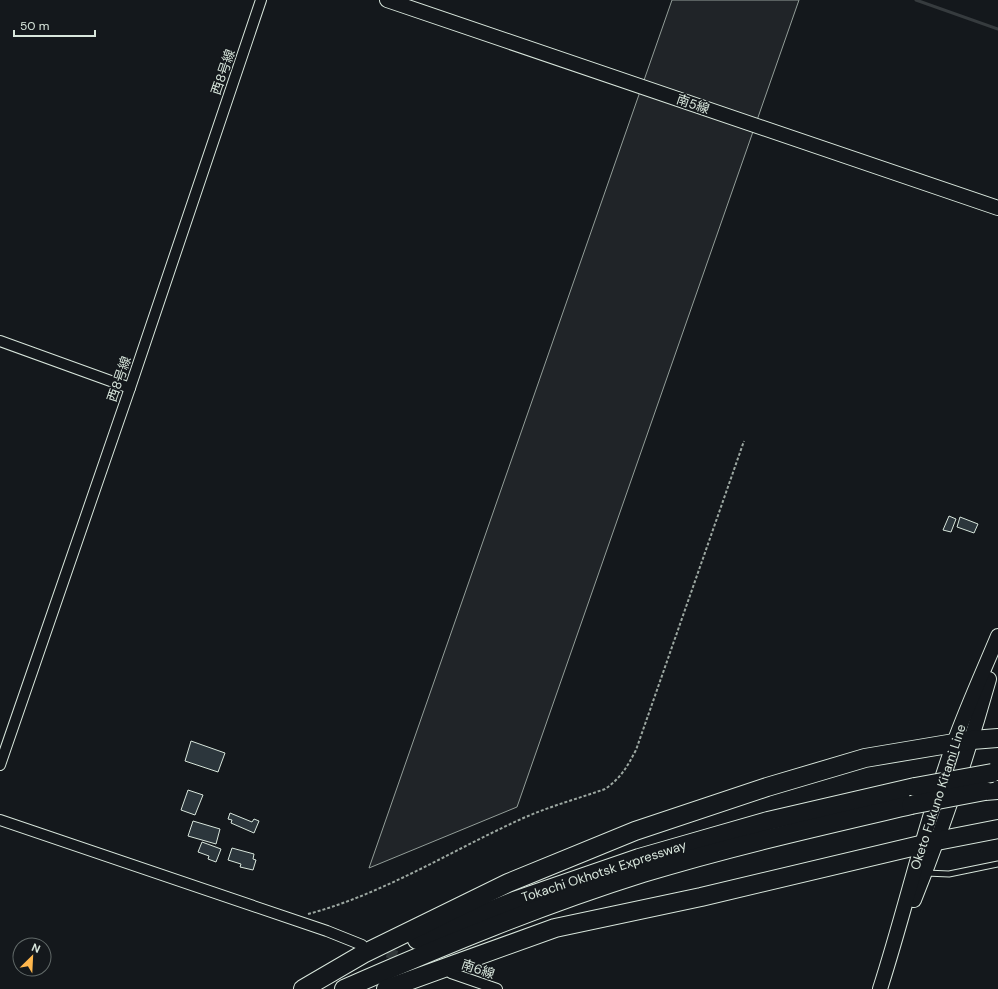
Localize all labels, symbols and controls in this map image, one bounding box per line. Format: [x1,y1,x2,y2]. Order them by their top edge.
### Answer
scale bar [14,12,95,38]
text: 50 m [20,18,49,34]
street label: 西8号線 [207,47,239,97]
street label: 南5線 [674,90,712,118]
street label: 西8号線 [103,354,135,404]
street label: Oketo Fukuno Kitami Line [906,722,970,872]
street label: Tokachi Okhotsk Expressway [519,836,689,906]
north arrow [12,937,52,977]
text: N [30,940,43,956]
street label: 南6線 [459,955,497,983]

